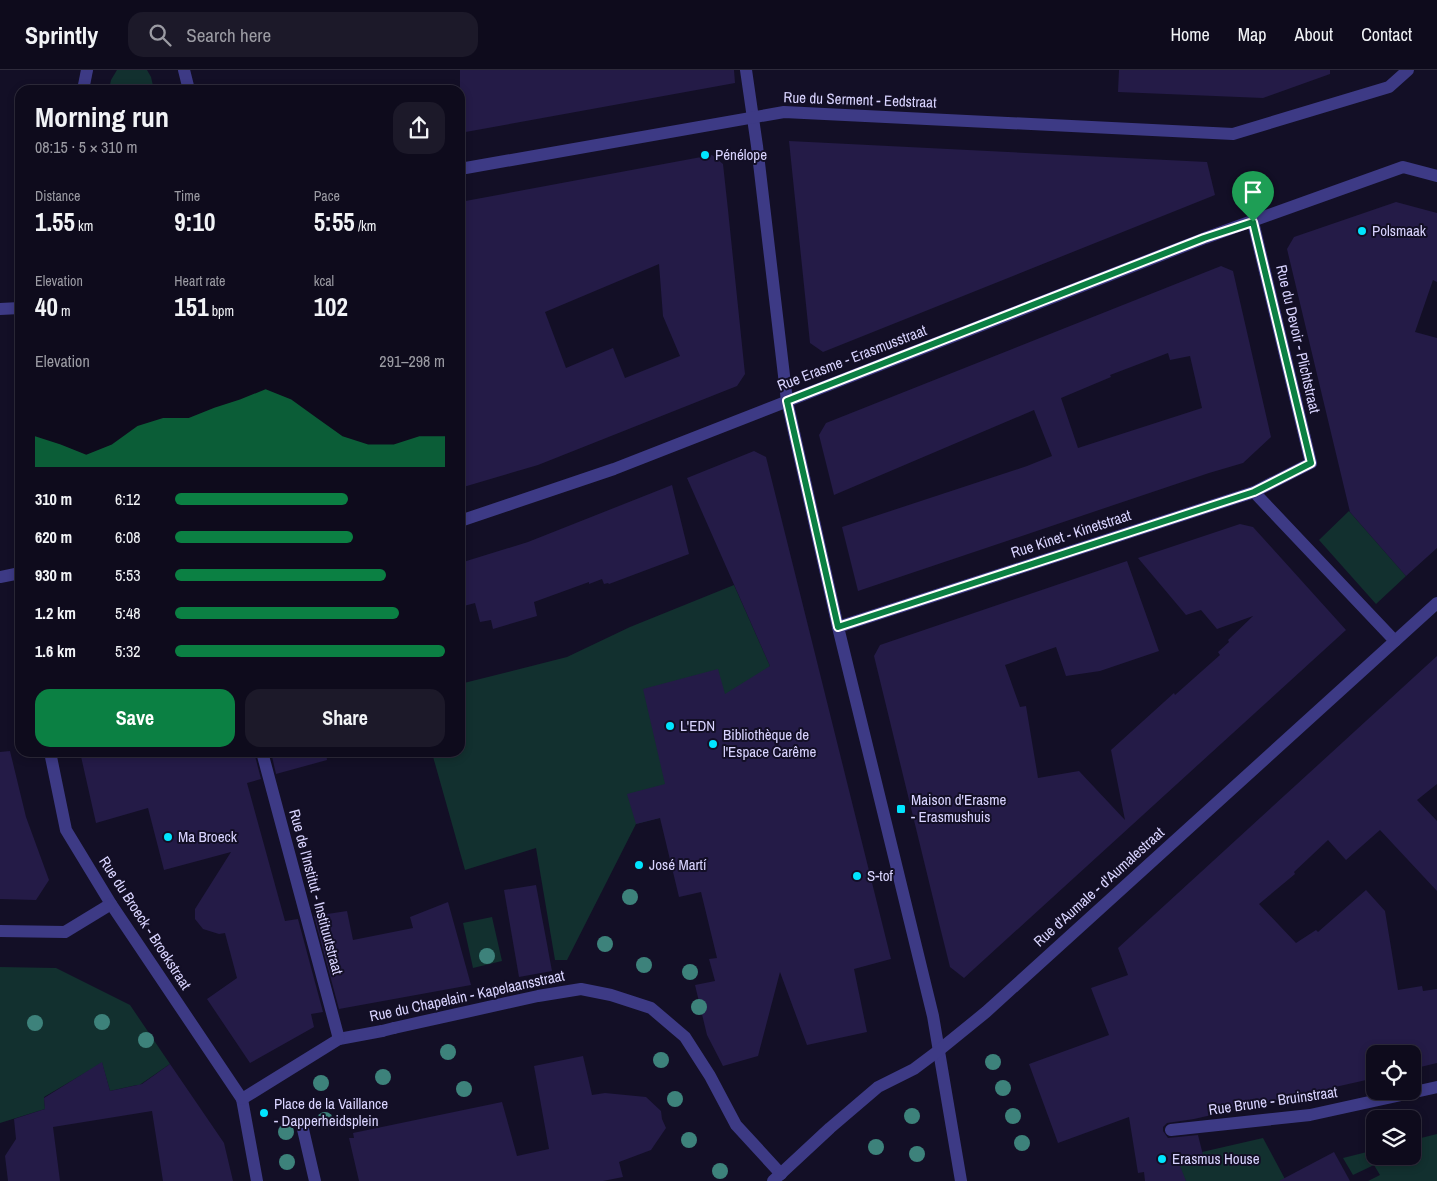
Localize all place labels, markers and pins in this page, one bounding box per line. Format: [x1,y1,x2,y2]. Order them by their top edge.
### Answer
place label: Pénélope [715,144,767,165]
marker: Pénélope [699,149,711,161]
pin [1232,171,1274,222]
place label: Polsmaak [1372,220,1427,241]
marker: Polsmaak [1356,225,1368,237]
place label: L'EDN [680,715,715,736]
marker: L'EDN [664,720,676,732]
place label: Bibliothèque de l'Espace Carême [723,724,816,762]
marker: Bibliothèque de l'Espace Carême [707,738,719,750]
place label: Maison d'Erasme - Erasmushuis [911,789,1006,827]
marker: Maison d'Erasme - Erasmushuis [895,803,907,815]
place label: Ma Broeck [178,826,238,847]
marker: Ma Broeck [162,831,174,843]
place label: José Martí [649,854,707,875]
marker: José Martí [633,859,645,871]
place label: S-tof [867,865,894,886]
marker: S-tof [851,870,863,882]
place label: Place de la Vaillance - Dapperheidsplein [274,1093,388,1131]
marker: Place de la Vaillance - Dapperheidsplein [258,1107,270,1119]
place label: Erasmus House [1172,1148,1260,1169]
marker: Erasmus House [1156,1153,1168,1165]

